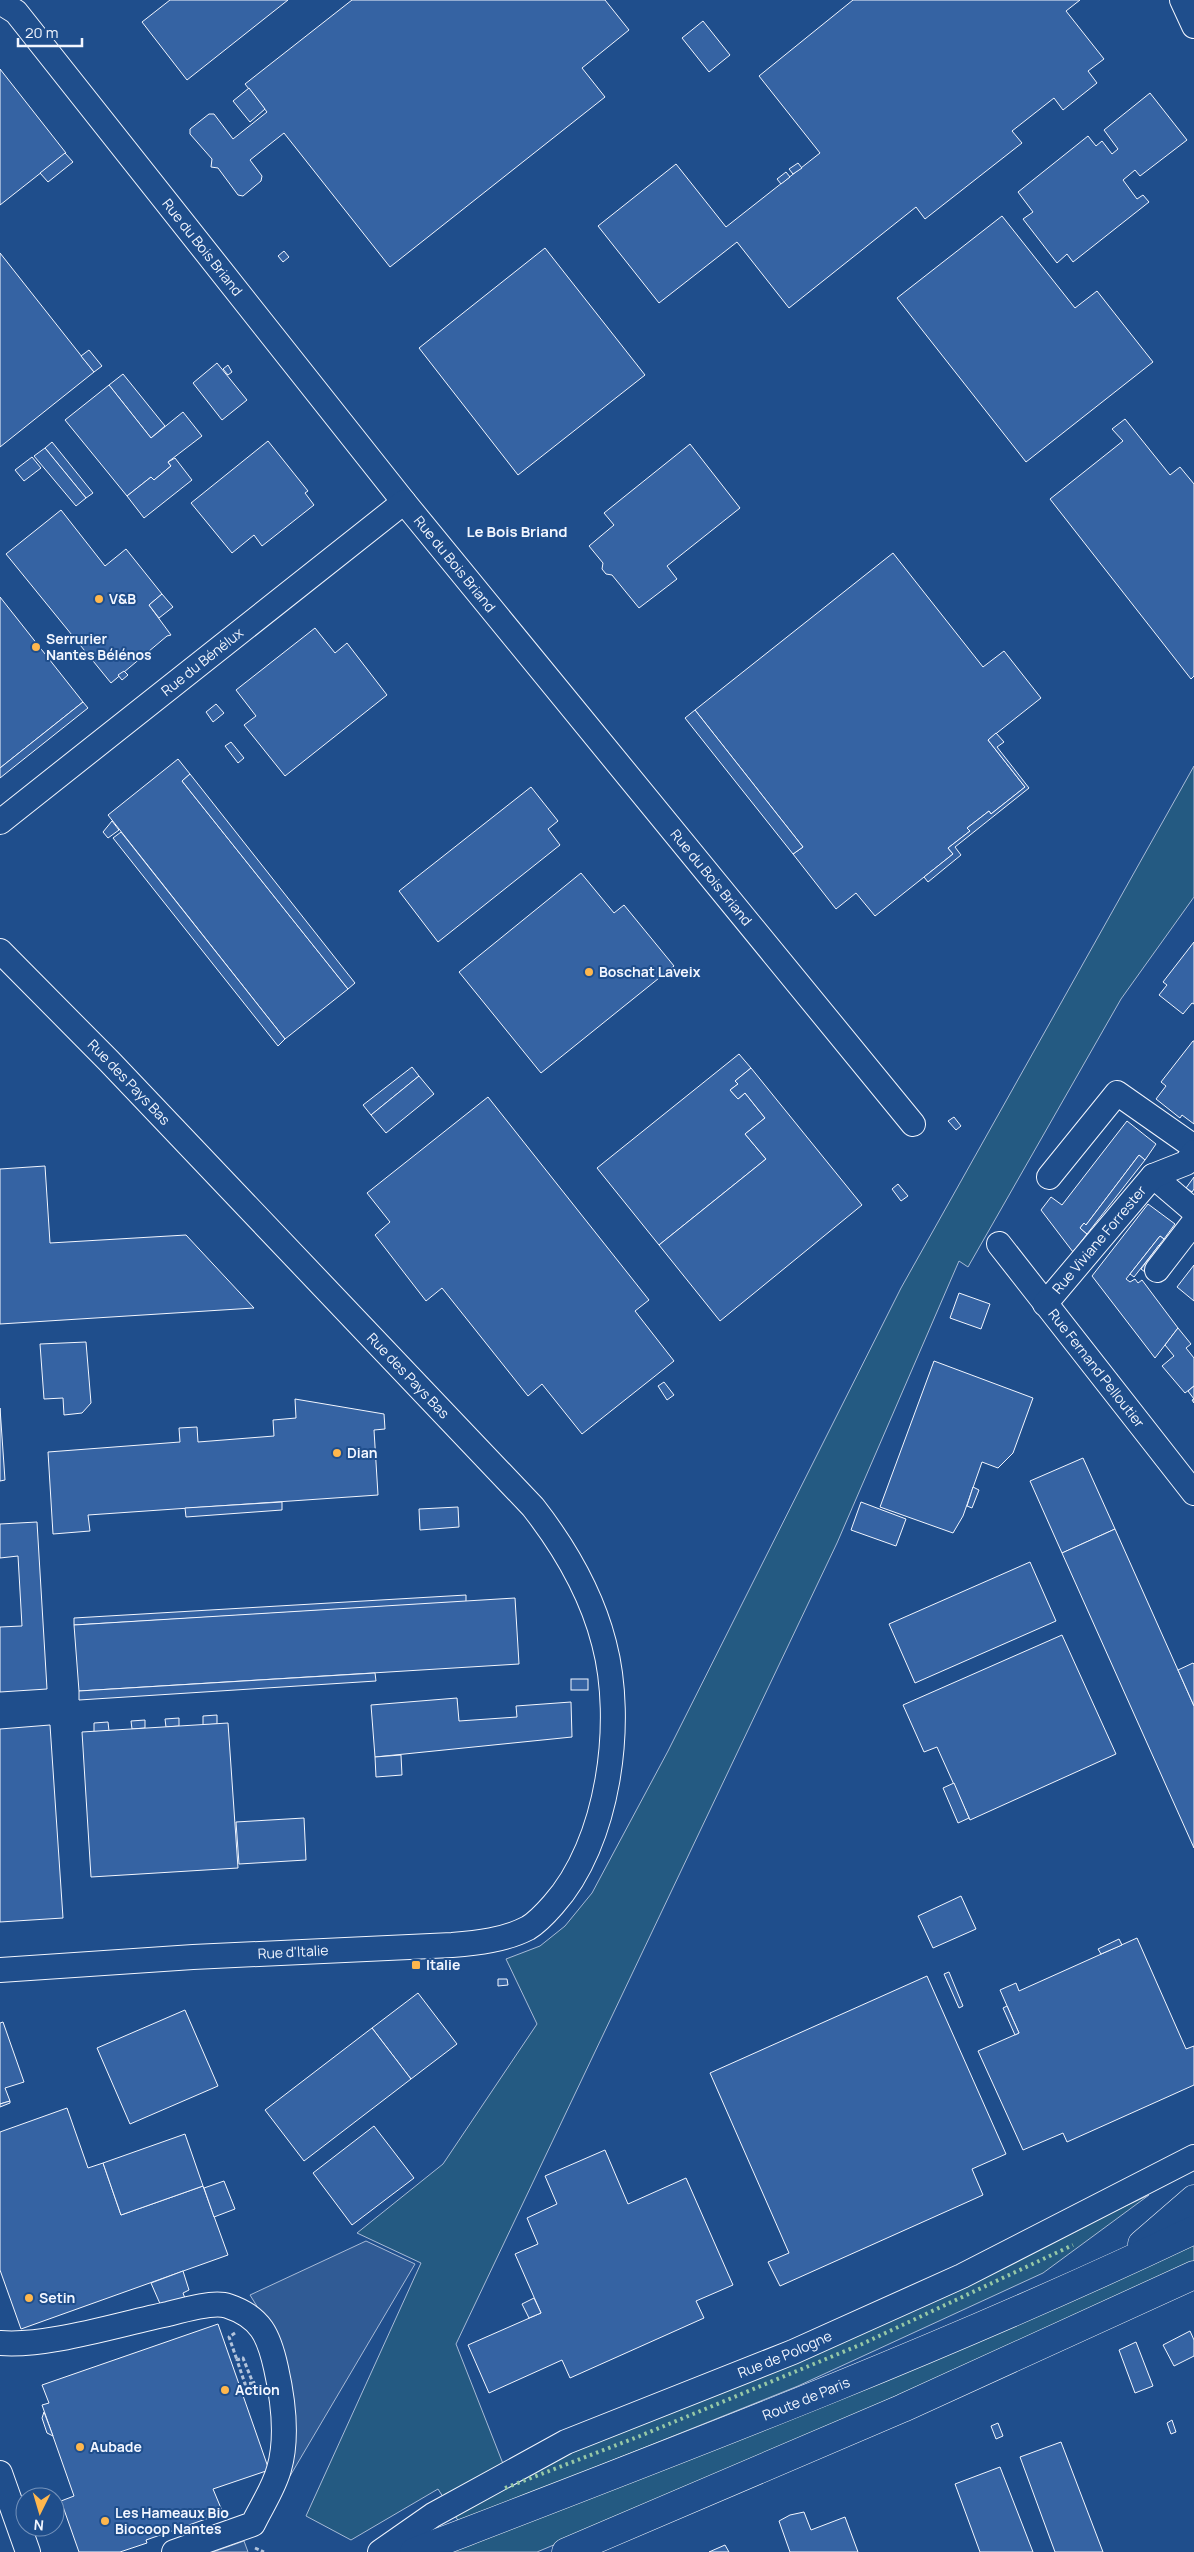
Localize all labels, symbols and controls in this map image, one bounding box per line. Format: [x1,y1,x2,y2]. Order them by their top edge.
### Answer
scale bar [18,15,81,47]
text: 20 m [25,22,58,43]
street label: Rue du Bois Briand [158,194,247,300]
street label: Rue du Bois Briand [410,512,500,616]
district label: Le Bois Briand [467,521,567,542]
place label: V&B [109,589,136,608]
marker: V&B [93,593,105,605]
street label: Rue du Bénélux [157,623,247,700]
place label: Serrurier Nantes Bélénos [46,629,152,664]
marker: Serrurier Nantes Bélénos [30,641,42,653]
street label: Rue du Bois Briand [667,825,757,929]
place label: Boschat Laveix [599,962,701,981]
marker: Boschat Laveix [583,966,595,978]
street label: Rue des Pays Bas [84,1035,175,1129]
street label: Rue Viviane Forrester [1048,1181,1150,1298]
street label: Rue Fernand Pelloutier [1044,1305,1149,1431]
street label: Rue des Pays Bas [363,1328,454,1422]
place label: Dian [347,1443,378,1462]
marker: Dian [331,1447,343,1459]
street label: Rue d'Italie [257,1940,329,1963]
place label: Italie [426,1955,460,1974]
marker: Italie [410,1959,422,1971]
place label: Setin [39,2288,75,2307]
marker: Setin [23,2292,35,2304]
street label: Rue de Pologne [735,2326,835,2382]
street label: Route de Paris [759,2372,852,2424]
place label: Action [235,2380,280,2399]
marker: Action [219,2384,231,2396]
place label: Aubade [90,2437,142,2456]
marker: Aubade [74,2441,86,2453]
north arrow [15,2487,65,2537]
place label: Les Hameaux Bio Biocoop Nantes [115,2503,229,2538]
marker: Les Hameaux Bio Biocoop Nantes [99,2515,111,2527]
text: N [33,2516,45,2535]

